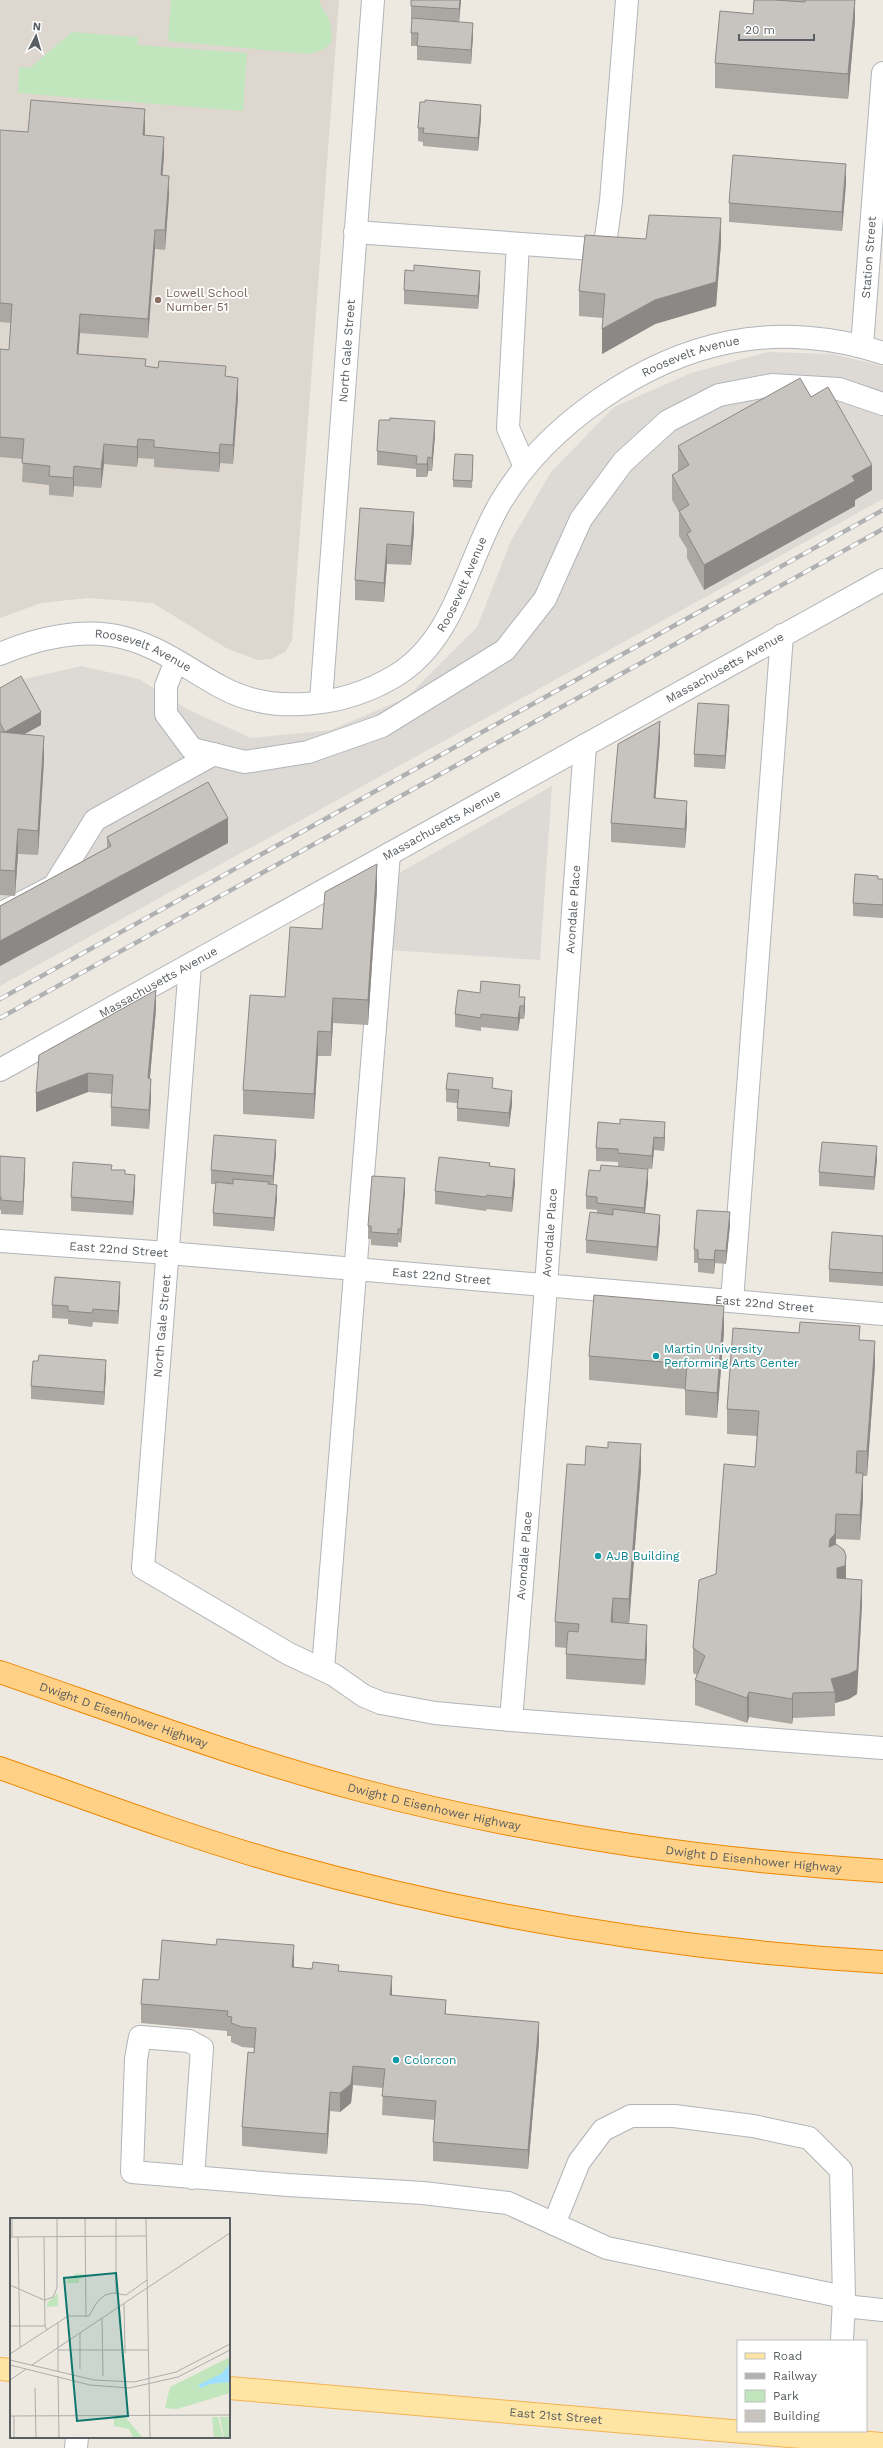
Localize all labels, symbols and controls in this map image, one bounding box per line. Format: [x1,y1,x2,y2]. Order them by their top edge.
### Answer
north arrow [16,16,56,56]
scale bar [739,16,814,42]
text: N [32,20,41,33]
text: 20 m [745,23,775,37]
street label: Station Street [859,216,879,299]
place label: Lowell School Number 51 [166,286,248,314]
marker: Lowell School Number 51 [153,295,163,305]
street label: North Gale Street [336,299,358,403]
street label: Roosevelt Avenue [639,333,741,380]
street label: Roosevelt Avenue [434,535,490,635]
street label: Roosevelt Avenue [94,627,194,675]
street label: Massachusetts Avenue [663,629,786,706]
street label: Massachusetts Avenue [380,787,503,863]
street label: Avondale Place [563,864,583,954]
street label: Massachusetts Avenue [97,944,220,1021]
street label: Avondale Place [540,1188,560,1277]
street label: East 22nd Street [69,1239,169,1260]
street label: East 22nd Street [392,1265,492,1288]
street label: North Gale Street [151,1274,173,1378]
street label: East 22nd Street [714,1293,814,1315]
place label: Martin University Performing Arts Center [664,1342,799,1370]
marker: Martin University Performing Arts Center [651,1351,661,1361]
street label: Avondale Place [514,1511,535,1600]
place label: AJB Building [606,1549,680,1563]
marker: AJB Building [593,1551,603,1561]
street label: Dwight D Eisenhower Highway [38,1679,210,1751]
street label: Dwight D Eisenhower Highway [346,1780,523,1833]
street label: Dwight D Eisenhower Highway [665,1843,843,1875]
place label: Colorcon [404,2053,456,2067]
marker: Colorcon [391,2055,401,2065]
inset map [10,2218,230,2438]
legend [737,2340,867,2432]
text: Road [773,2349,802,2363]
text: Railway [773,2369,818,2383]
text: Park [773,2389,799,2403]
street label: East 21st Street [509,2405,603,2427]
text: Building [773,2409,820,2423]

